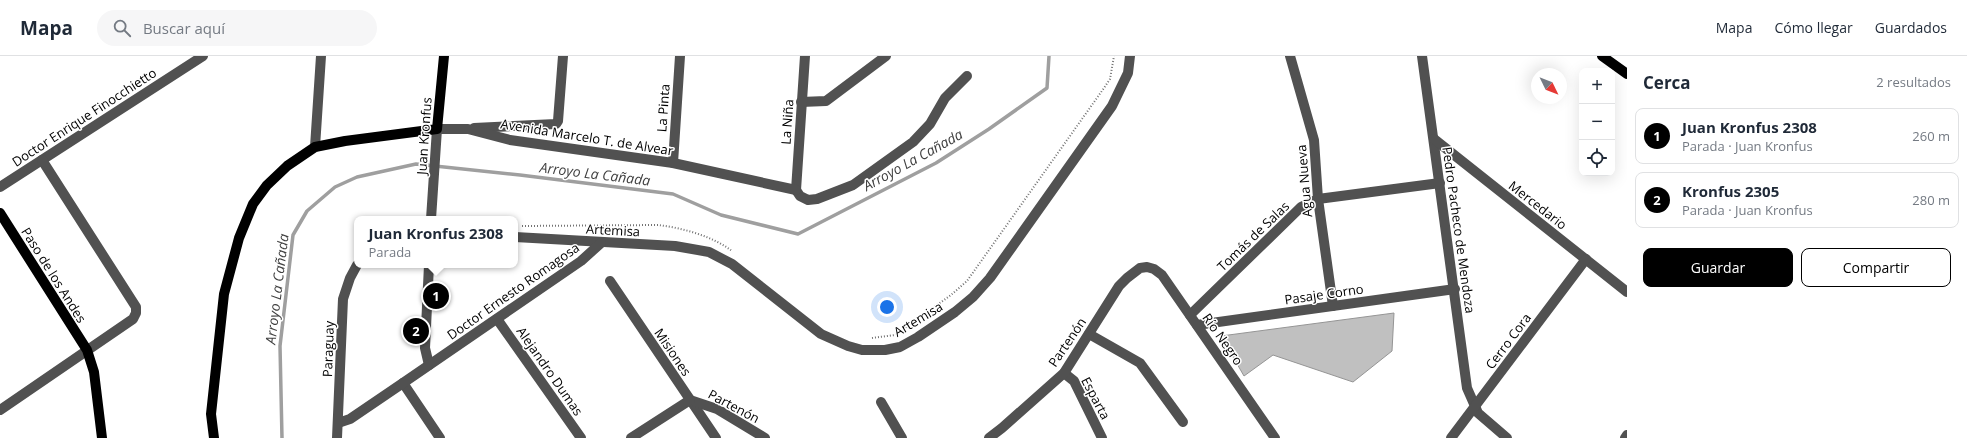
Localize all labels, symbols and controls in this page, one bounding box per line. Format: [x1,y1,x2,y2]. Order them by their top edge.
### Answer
search box [97,10,377,46]
text: Mapa [20,15,73,41]
icon: search [111,17,133,39]
text: Buscar aquí [143,18,225,38]
text: Mapa [1716,18,1752,37]
text: Cómo llegar [1774,18,1853,37]
text: Guardados [1875,18,1947,37]
street label: Doctor Enrique Finocchietto [8,63,160,171]
north arrow [1531,68,1567,104]
map controls [1579,68,1615,176]
button: + [1579,68,1615,104]
text: Cerca [1643,71,1691,94]
text: 2 resultados [1876,73,1951,91]
street label: La Pinta [652,83,674,133]
street label: Juan Kronfus [412,97,436,177]
street label: La Niña [776,99,798,145]
button: − [1579,104,1615,140]
street label: Avenida Marcelo T. de Alvear [499,114,675,160]
text: Juan Kronfus 2308 [1682,117,1817,137]
water label: Arroyo La Cañada [859,124,966,195]
text: 1 [1653,127,1661,145]
text: 260 m [1912,127,1950,145]
text: Parada · Juan Kronfus [1682,137,1813,155]
button: locate [1579,140,1615,176]
street label: Agua Nueva [1292,144,1316,218]
street label: Pedro Pacheco de Mendoza [1438,145,1480,315]
water label: Arroyo La Cañada [538,157,651,190]
street label: Mercedario [1505,177,1571,234]
text: Kronfus 2305 [1682,181,1779,201]
text: 2 [1653,191,1661,209]
text: 280 m [1912,191,1950,209]
street label: Tomás de Salas [1213,197,1293,275]
text: Parada · Juan Kronfus [1682,201,1813,219]
popup [354,216,518,268]
street label: Artemisa [585,220,641,240]
text: Juan Kronfus 2308 [369,223,503,243]
street label: Paso de los Andes [17,224,91,326]
water label: Arroyo La Cañada [260,233,293,346]
street label: Doctor Ernesto Romagosa [443,238,583,344]
text: Parada [369,243,411,261]
button: Guardar [1643,248,1793,287]
button: Compartir [1801,248,1951,287]
street label: Pasaje Corno [1283,280,1365,308]
pin: 1 [423,281,449,311]
your location [877,297,897,317]
street label: Artemisa [890,297,946,341]
street label: Río Negro [1198,309,1248,369]
street label: Cerro Cora [1481,309,1535,373]
street label: Partenón [1044,314,1090,370]
pin: 2 [403,316,429,346]
street label: Paraguay [318,320,338,377]
street label: Alejandro Dumas [513,323,587,419]
street label: Misiones [651,325,695,379]
street label: Esparta [1077,374,1115,422]
street label: Partenón [705,385,763,427]

